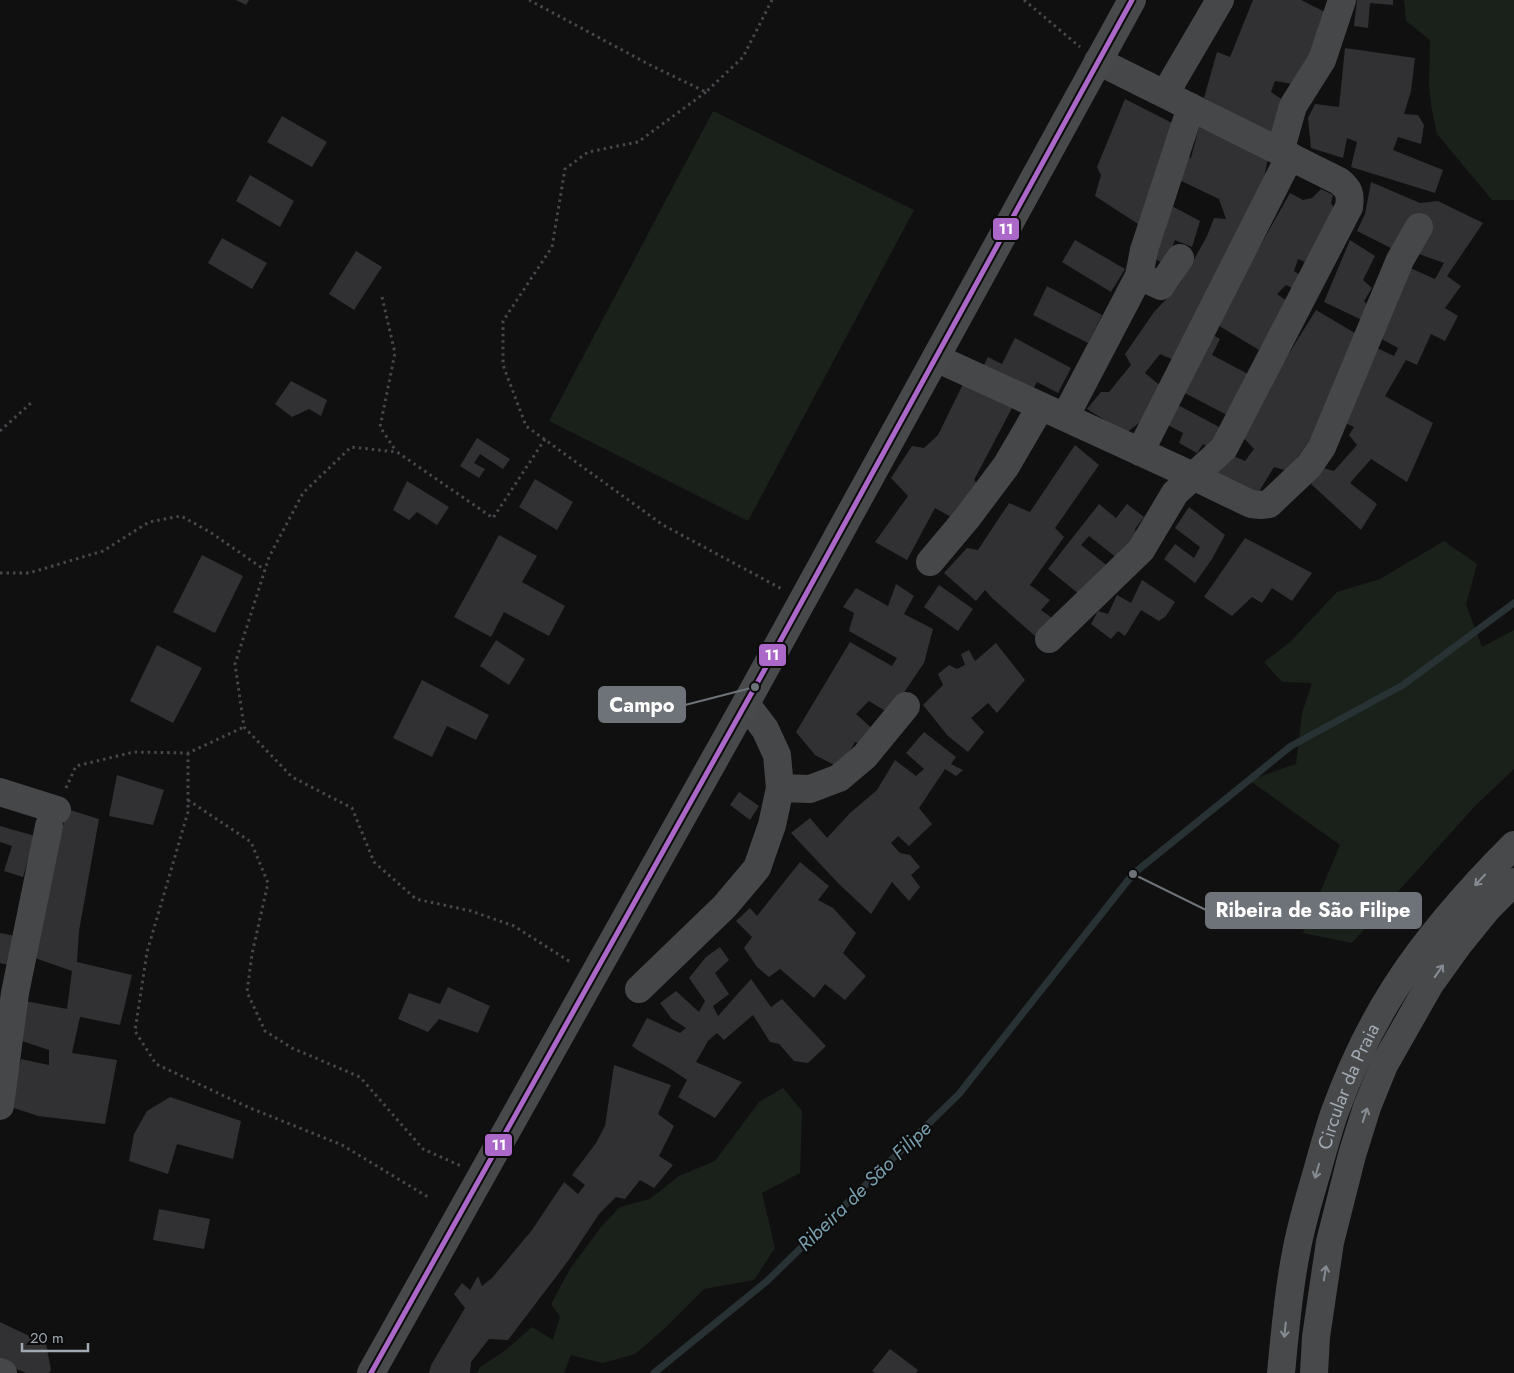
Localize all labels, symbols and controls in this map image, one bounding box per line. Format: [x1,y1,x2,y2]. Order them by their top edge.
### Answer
line badge: 11 [992,217,1020,241]
text: 11 [999,219,1013,239]
line badge: 11 [758,643,787,667]
text: 11 [765,645,779,665]
callout: Campo [599,687,685,722]
text: Campo [609,691,675,720]
one-way arrow [1474,874,1486,886]
callout: Ribeira de São Filipe [1206,893,1421,928]
text: Ribeira de São Filipe [1215,896,1411,925]
one-way arrow [1434,964,1444,978]
street label: Circular da Praia [1311,1018,1386,1153]
one-way arrow [1361,1108,1370,1123]
water label: Ribeira de São Filipe [791,1115,938,1258]
line badge: 11 [484,1133,513,1157]
text: 11 [492,1135,506,1155]
one-way arrow [1311,1163,1321,1179]
one-way arrow [1321,1265,1331,1281]
scale bar [22,1320,89,1352]
one-way arrow [1281,1322,1290,1338]
text: 20 m [30,1327,64,1349]

